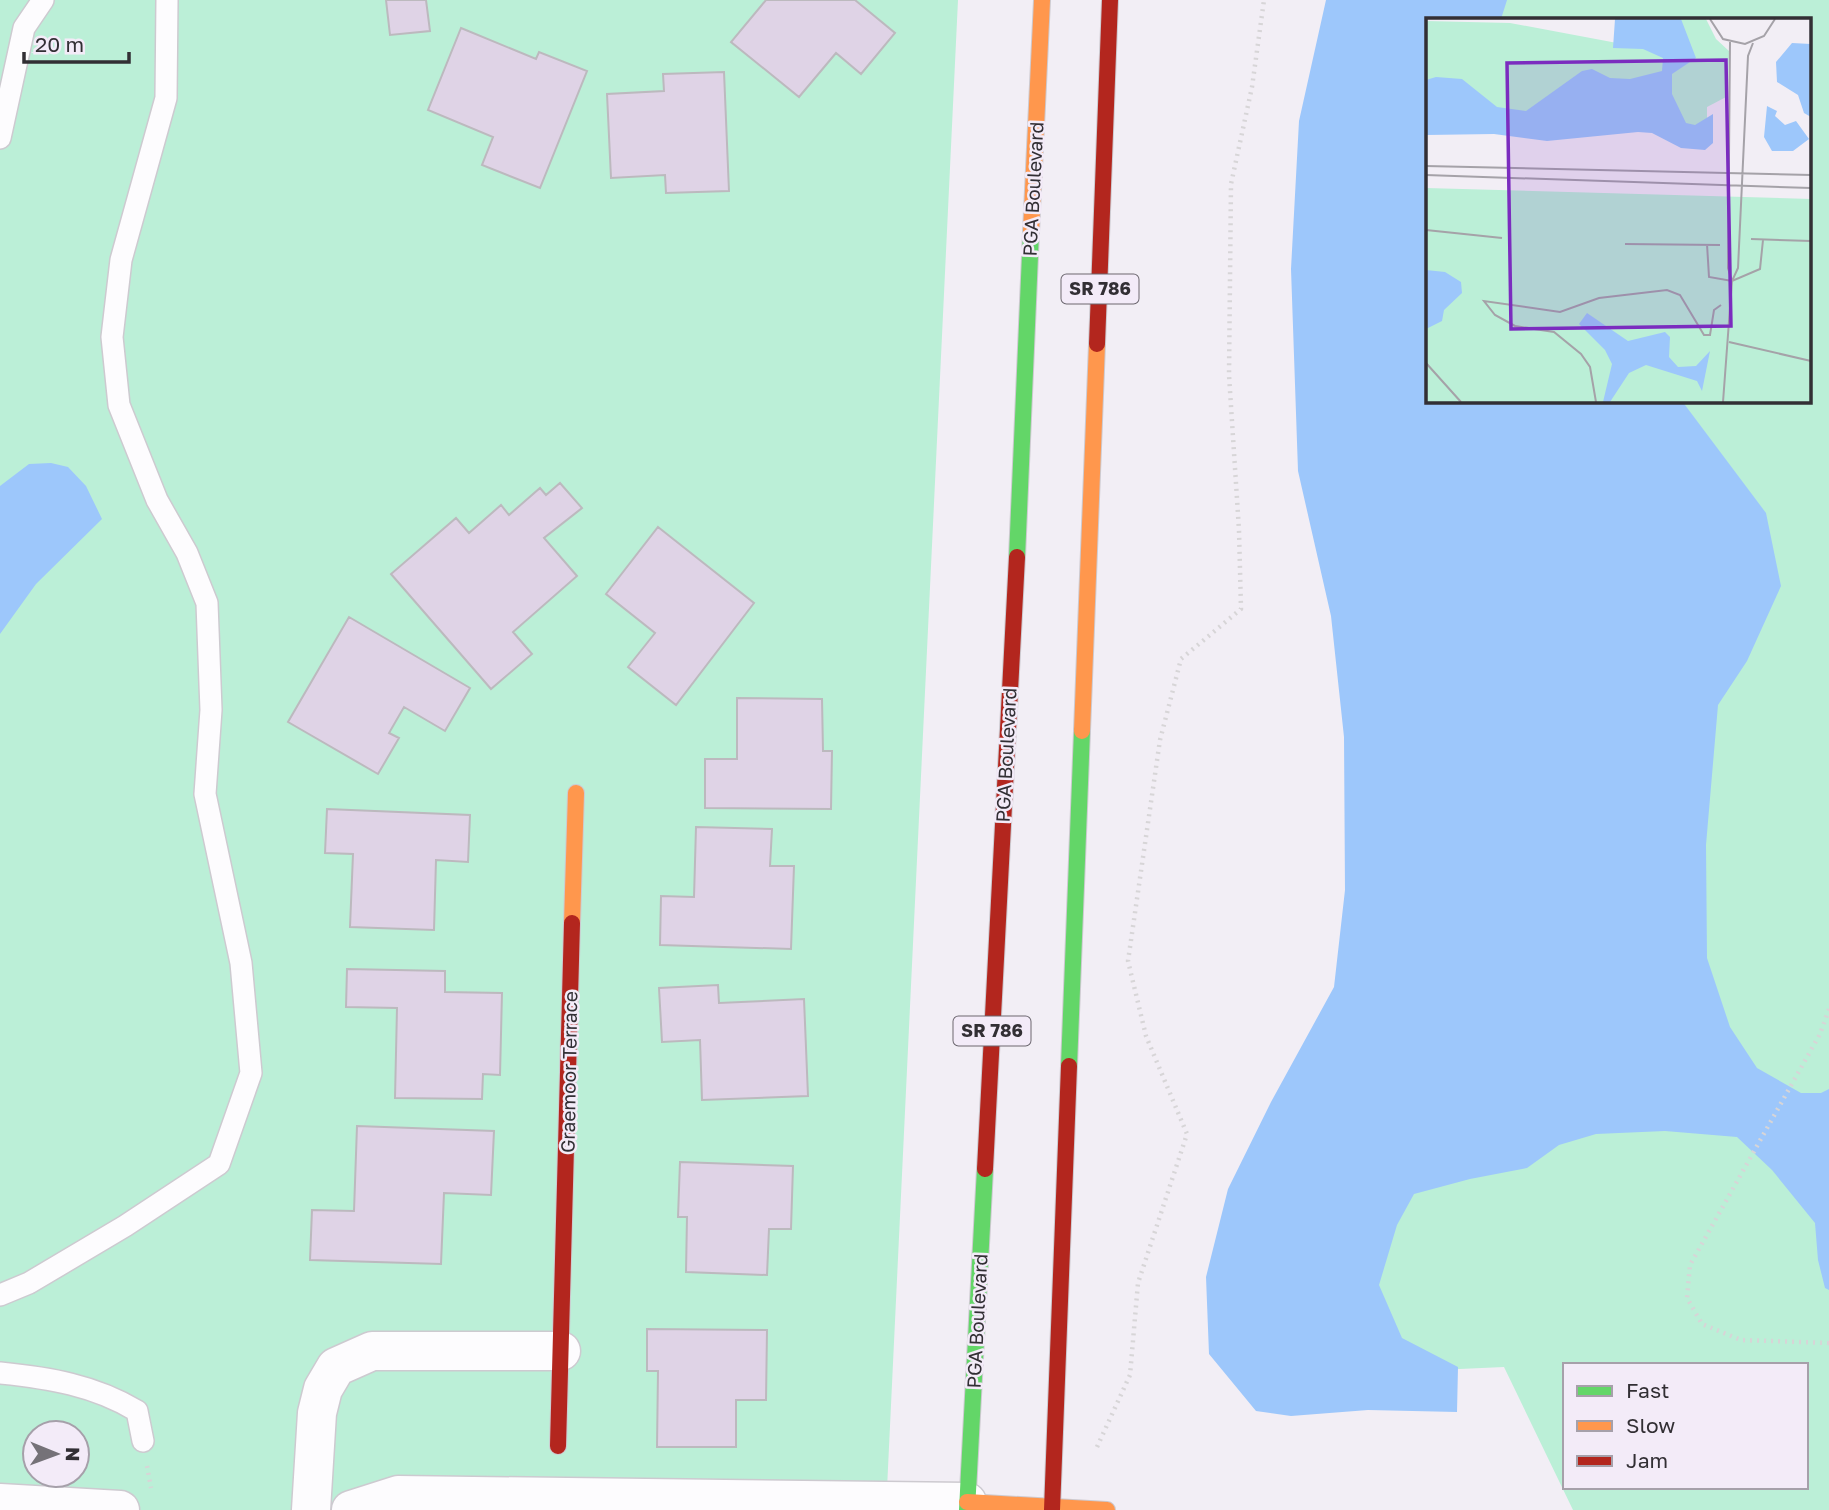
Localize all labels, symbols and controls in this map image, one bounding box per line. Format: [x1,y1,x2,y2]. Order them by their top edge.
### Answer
inset map [1426,18,1812,402]
scale bar [24,21,130,65]
text: 20 m [35,31,84,57]
street label: PGA Boulevard [1017,121,1048,257]
road number: SR 786 [1062,274,1138,304]
street label: PGA Boulevard [990,687,1021,823]
street label: Graemoor Terrace [556,991,581,1153]
road number: SR 786 [954,1016,1030,1046]
street label: PGA Boulevard [961,1253,992,1389]
legend [1563,1363,1808,1489]
text: Fast [1626,1377,1669,1403]
text: Slow [1626,1412,1675,1438]
north arrow [21,1419,91,1489]
text: N [62,1447,85,1462]
text: Jam [1626,1447,1668,1473]

